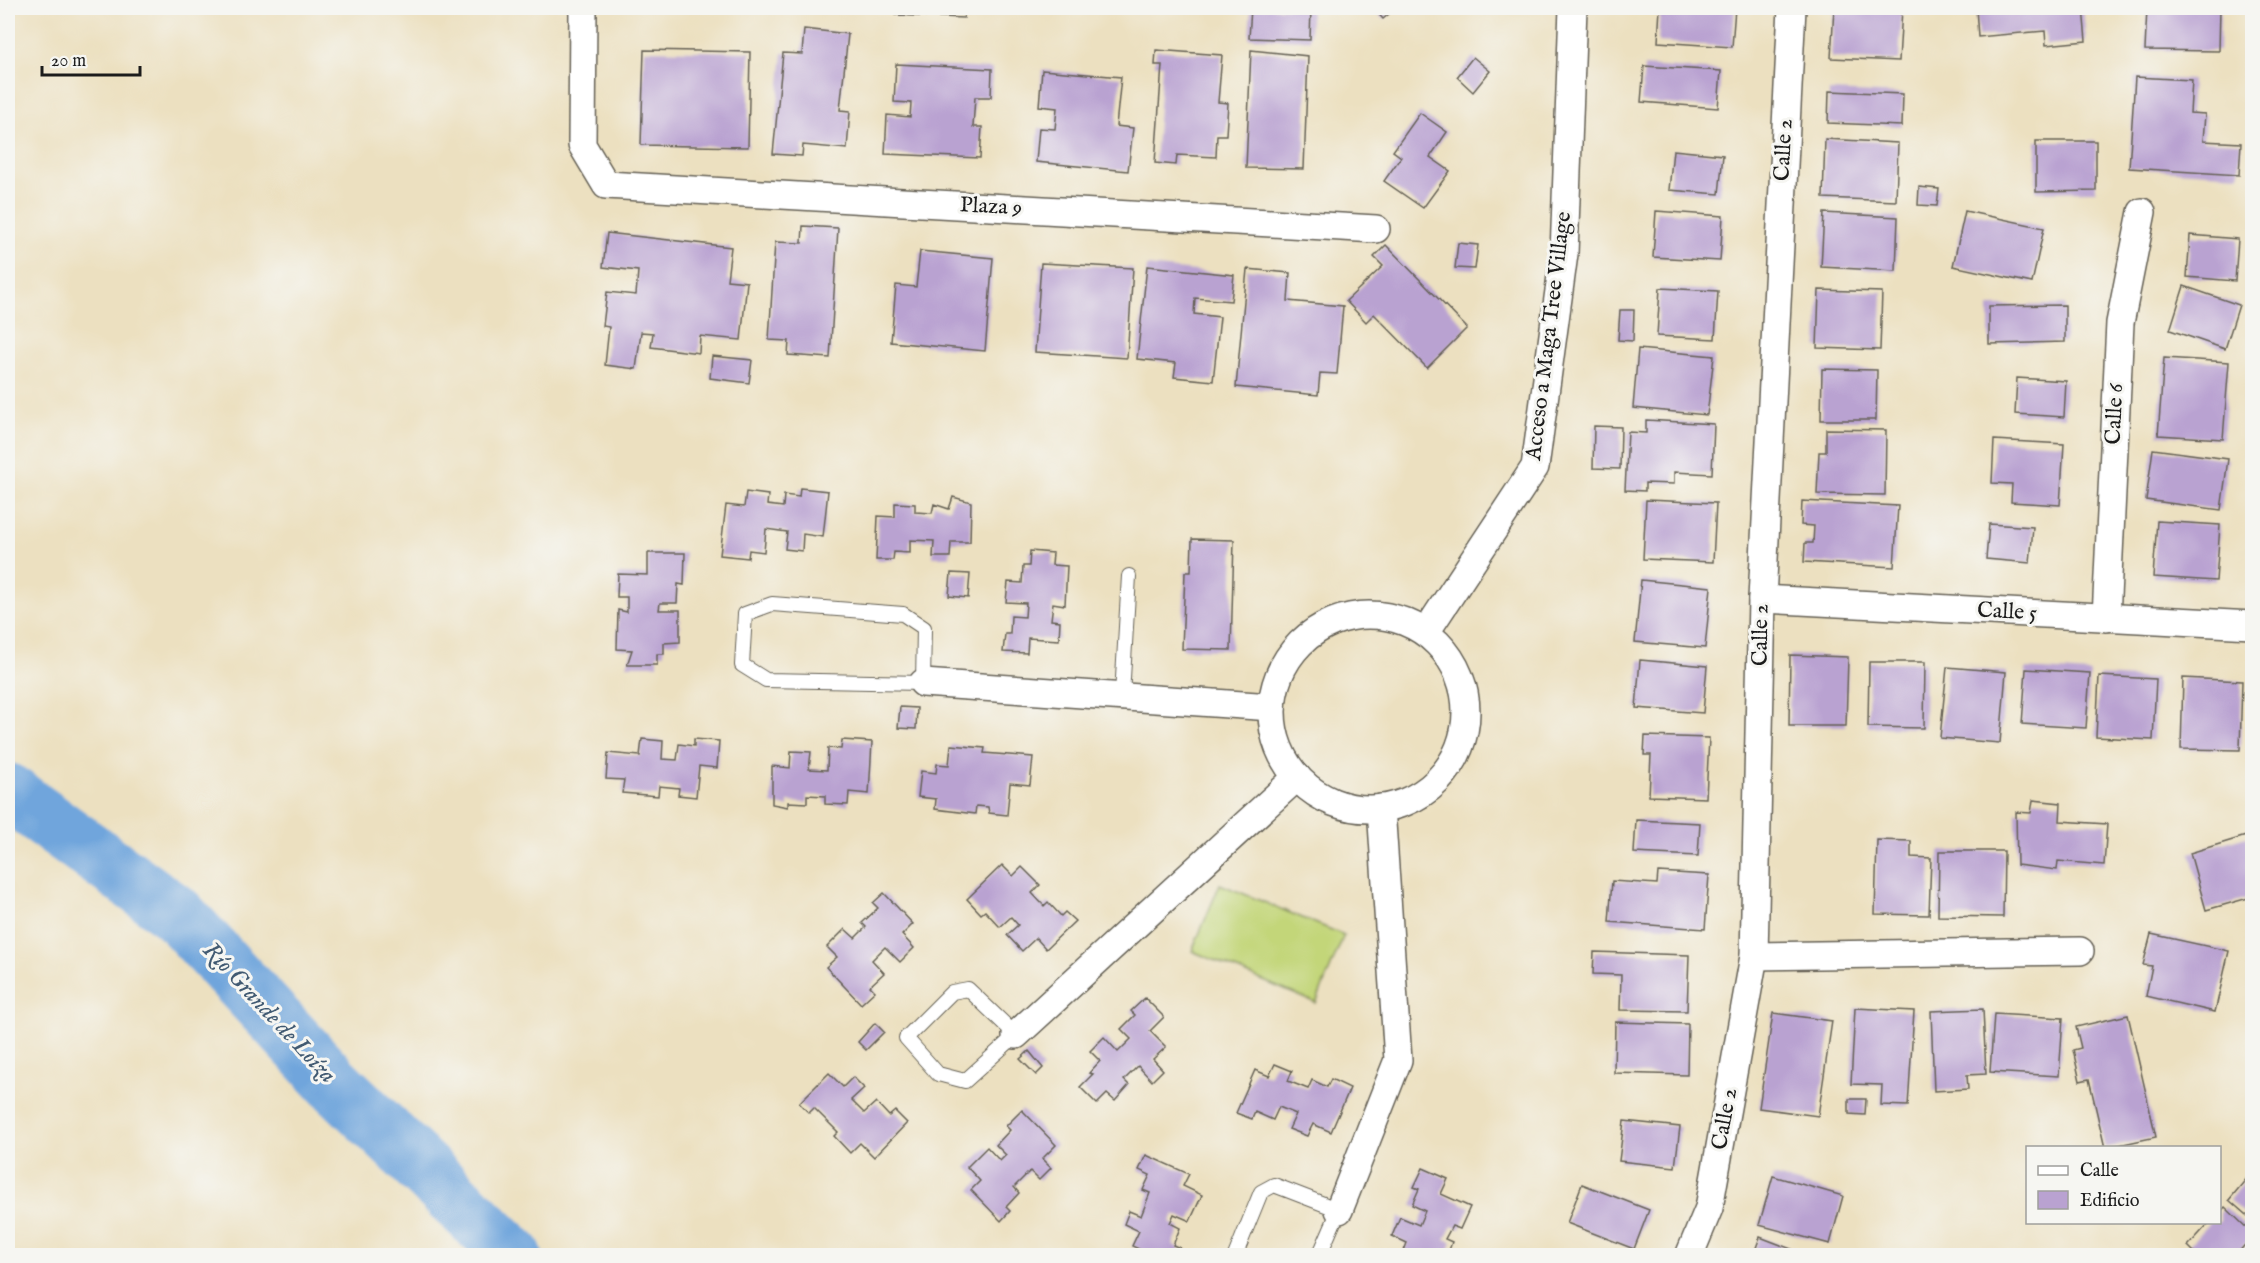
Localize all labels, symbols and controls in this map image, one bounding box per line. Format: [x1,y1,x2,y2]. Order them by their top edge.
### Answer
scale bar [42,39,140,77]
text: 20 m [51,50,86,73]
street label: Calle 2 [1768,118,1800,182]
street label: Plaza 9 [959,191,1023,223]
street label: Acceso a Maga Tree Village [1520,210,1578,463]
street label: Calle 6 [2099,382,2131,445]
street label: Calle 5 [1976,596,2038,628]
street label: Calle 2 [1746,604,1776,666]
water label: Río Grande de Loíza [195,936,343,1090]
street label: Calle 2 [1706,1086,1744,1152]
legend [2026,1146,2221,1224]
text: Calle [2080,1160,2119,1183]
text: Edificio [2080,1190,2140,1213]

